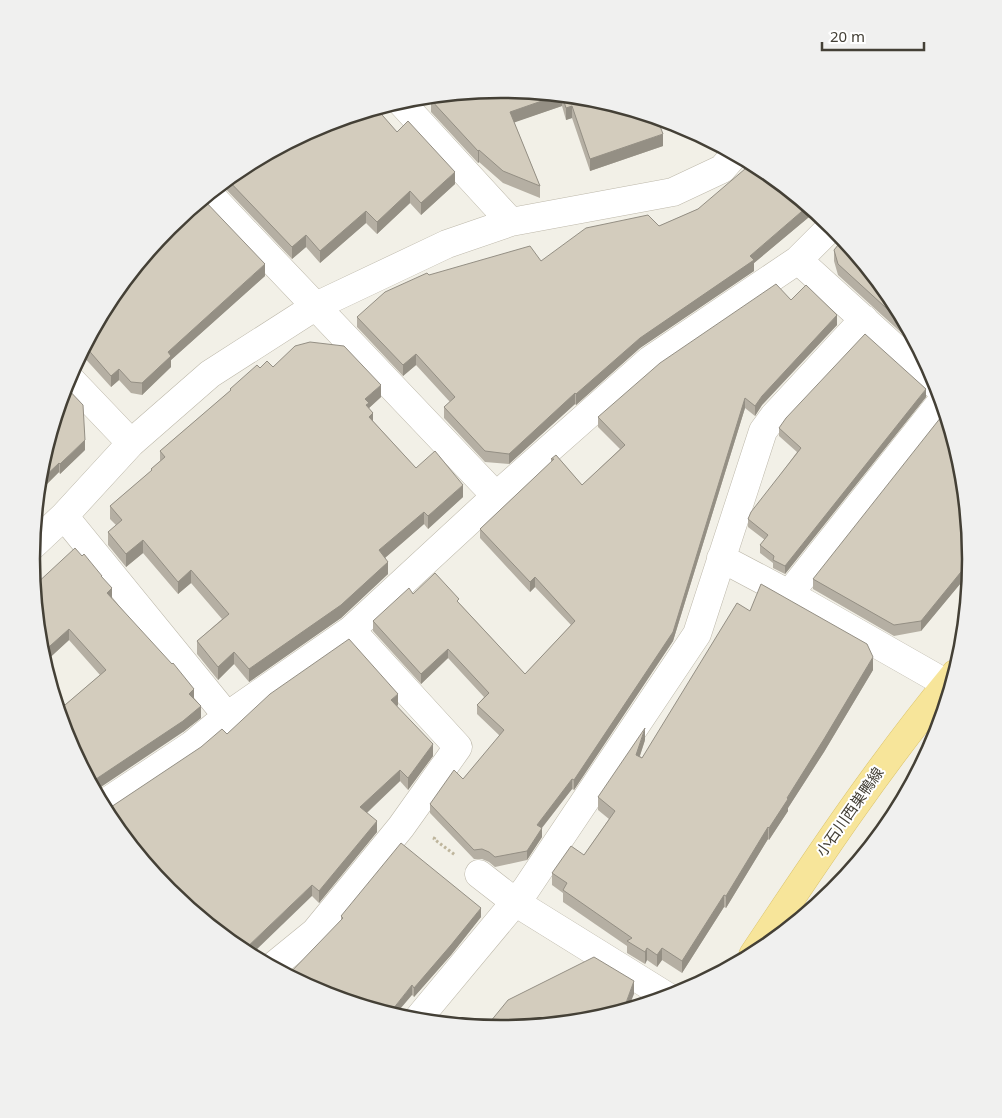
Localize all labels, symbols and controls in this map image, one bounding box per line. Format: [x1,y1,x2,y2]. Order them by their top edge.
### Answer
scale bar [822,20,924,52]
text: 20 m [830,26,865,46]
street label: 小石川西巣鴨線 [811,763,887,860]

